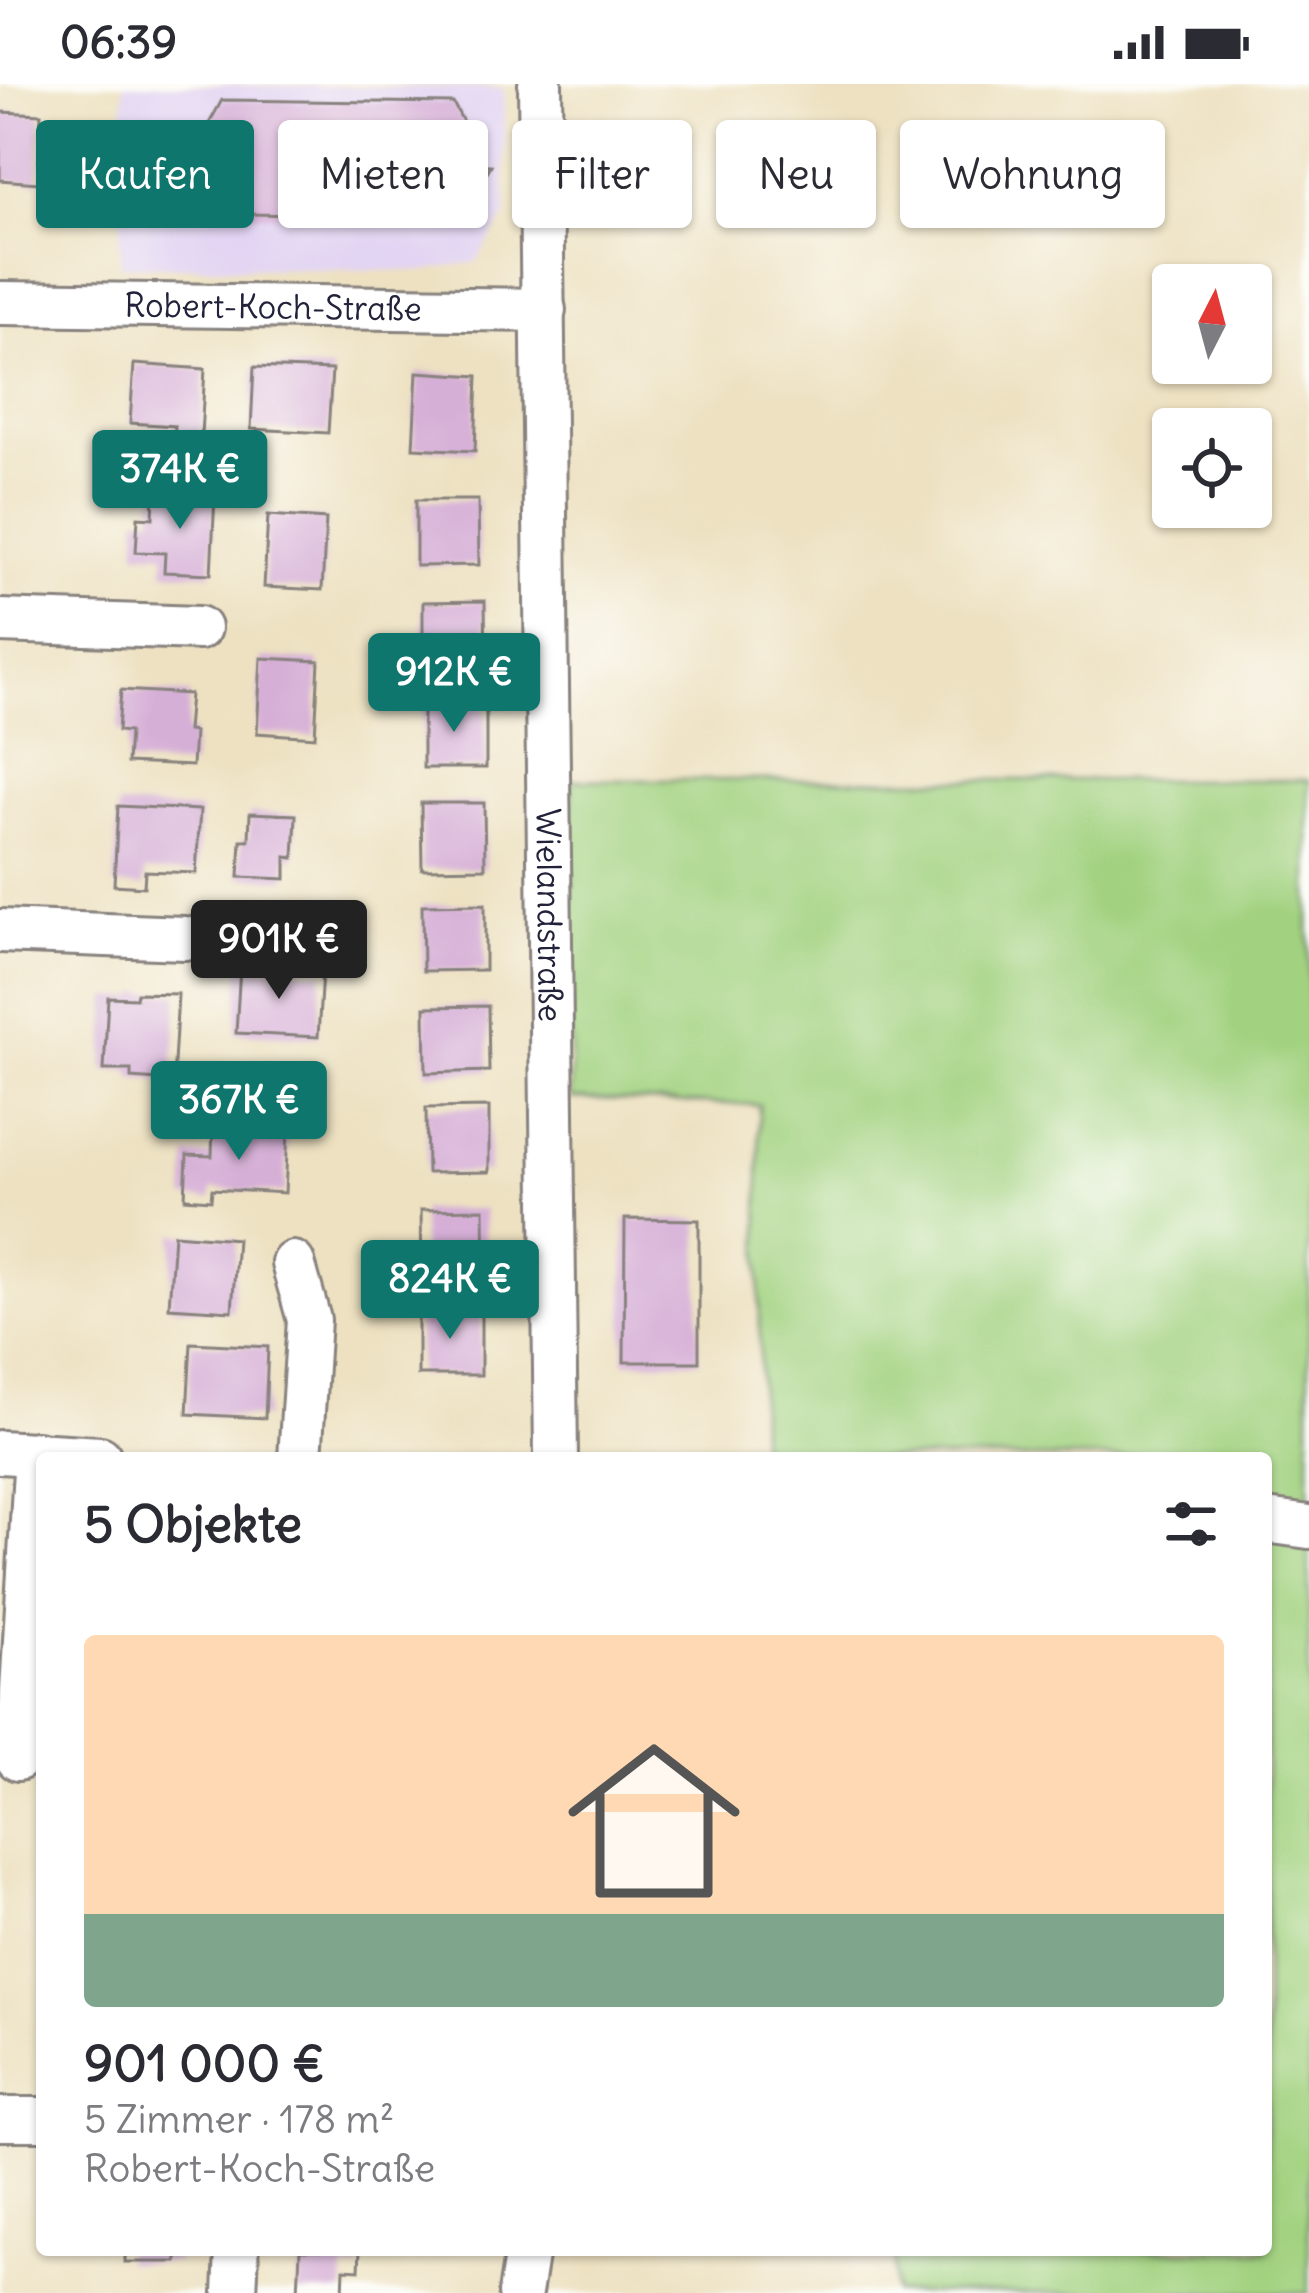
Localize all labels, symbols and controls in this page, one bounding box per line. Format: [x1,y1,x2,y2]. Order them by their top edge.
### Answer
text: 06:39 [60,14,177,70]
chip: Kaufen [36,120,254,228]
chip: Mieten [278,120,488,228]
chip: Filter [512,120,692,228]
chip: Neu [716,120,876,228]
chip: Wohnung [900,120,1165,228]
north arrow [1152,264,1272,384]
map controls [1152,264,1272,528]
street label: Robert-Koch-Straße [124,284,422,329]
button: locate [1152,408,1272,528]
pin: 374K € [82,430,278,532]
text: 374K € [119,444,241,493]
pin: 912K € [356,633,552,735]
text: 912K € [395,647,513,696]
street label: Wielandstraße [527,808,572,1022]
pin: 901K € [181,900,377,1002]
text: 901K € [218,914,340,963]
pin: 367K € [141,1061,337,1163]
text: 367K € [178,1075,300,1124]
pin: 824K € [352,1240,548,1342]
text: 824K € [388,1254,512,1303]
icon: filters [1158,1491,1224,1557]
text: 5 Objekte [84,1492,302,1556]
icon: home [546,1713,762,1929]
text: 901 000 € [84,2031,325,2095]
text: 5 Zimmer · 178 m² [84,2095,394,2144]
text: Robert-Koch-Straße [84,2144,435,2193]

